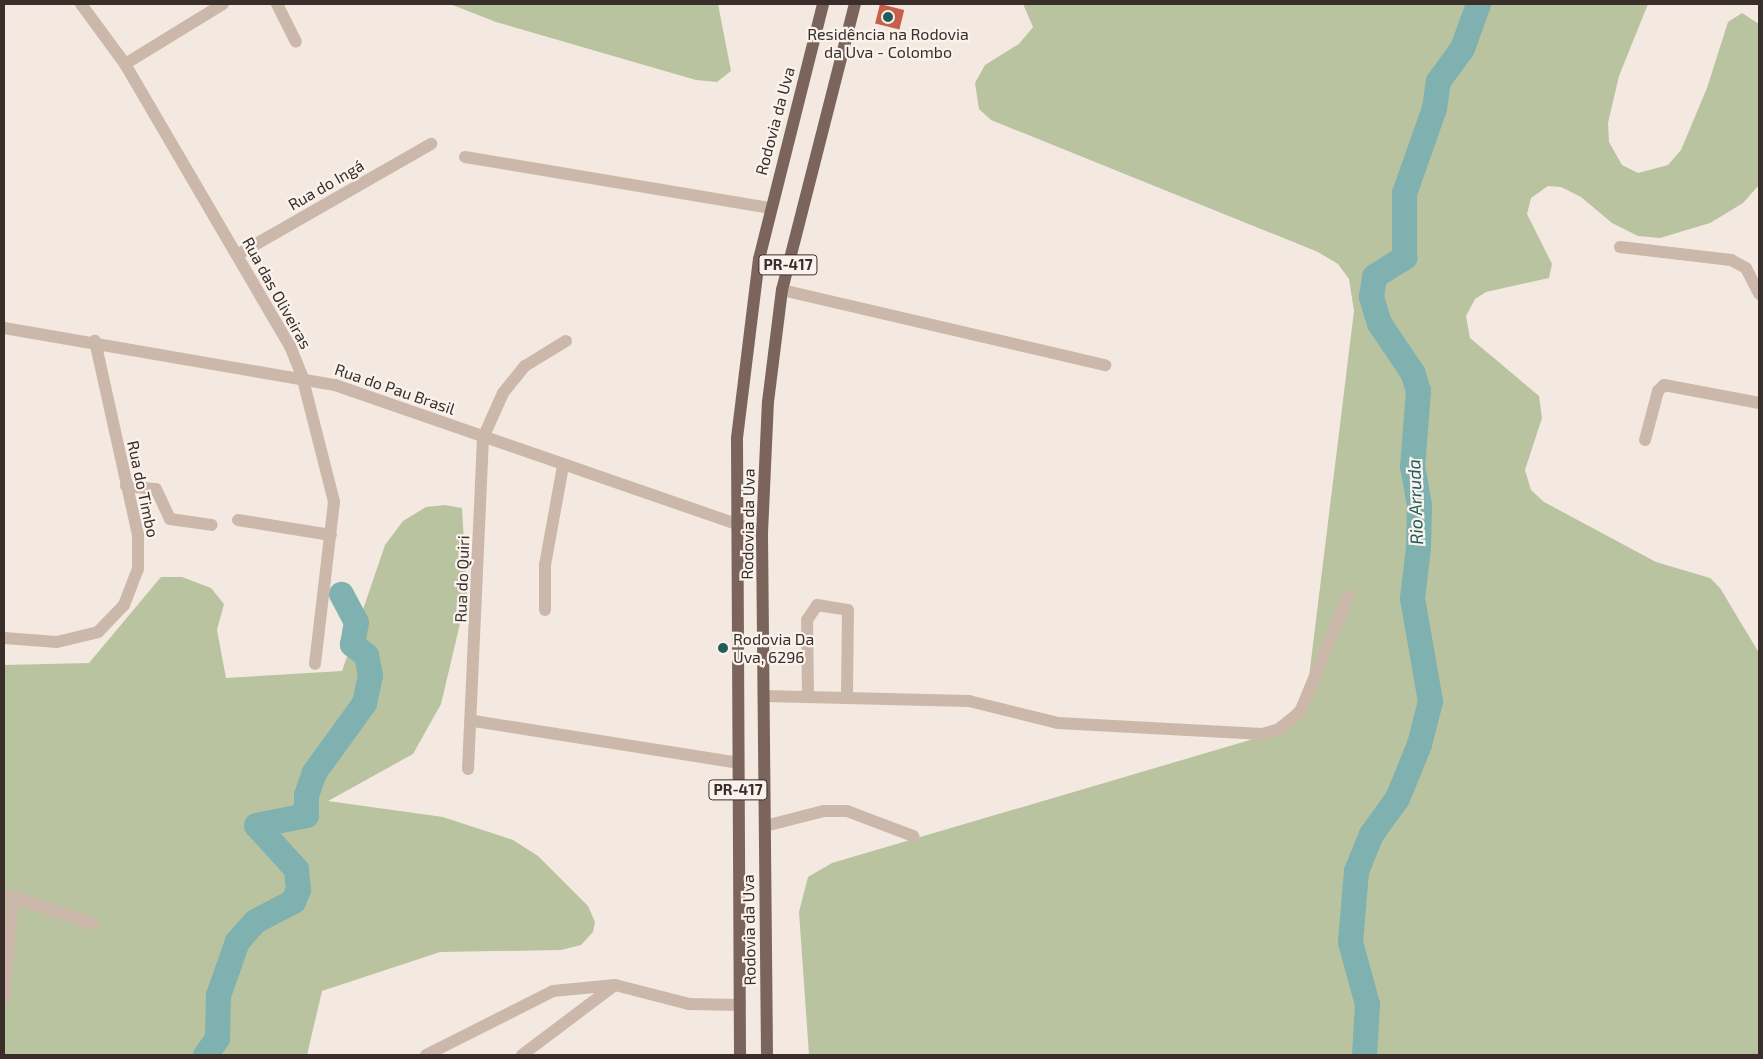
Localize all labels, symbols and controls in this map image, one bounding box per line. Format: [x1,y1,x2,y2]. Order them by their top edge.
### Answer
marker: Residência na Rodovia da Uva - Colombo [882,11,894,23]
place label: Residência na Rodovia da Uva - Colombo [807,24,969,62]
street label: Rodovia da Uva [751,65,799,177]
street label: Rua do Ingá [285,156,367,214]
street label: Rua das Oliveiras [238,234,316,352]
road number: PR-417 [758,252,818,278]
street label: Rua do Pau Brasil [332,359,458,419]
street label: Rua do Timbo [123,439,163,539]
water label: Rio Arruda [1403,459,1427,545]
street label: Rodovia da Uva [737,468,759,580]
street label: Rua do Quiri [451,535,473,623]
place label: Rodovia Da Uva, 6296 [733,629,814,667]
marker: Rodovia Da Uva, 6296 [717,642,729,654]
road number: PR-417 [708,778,768,802]
street label: Rodovia da Uva [738,874,760,986]

